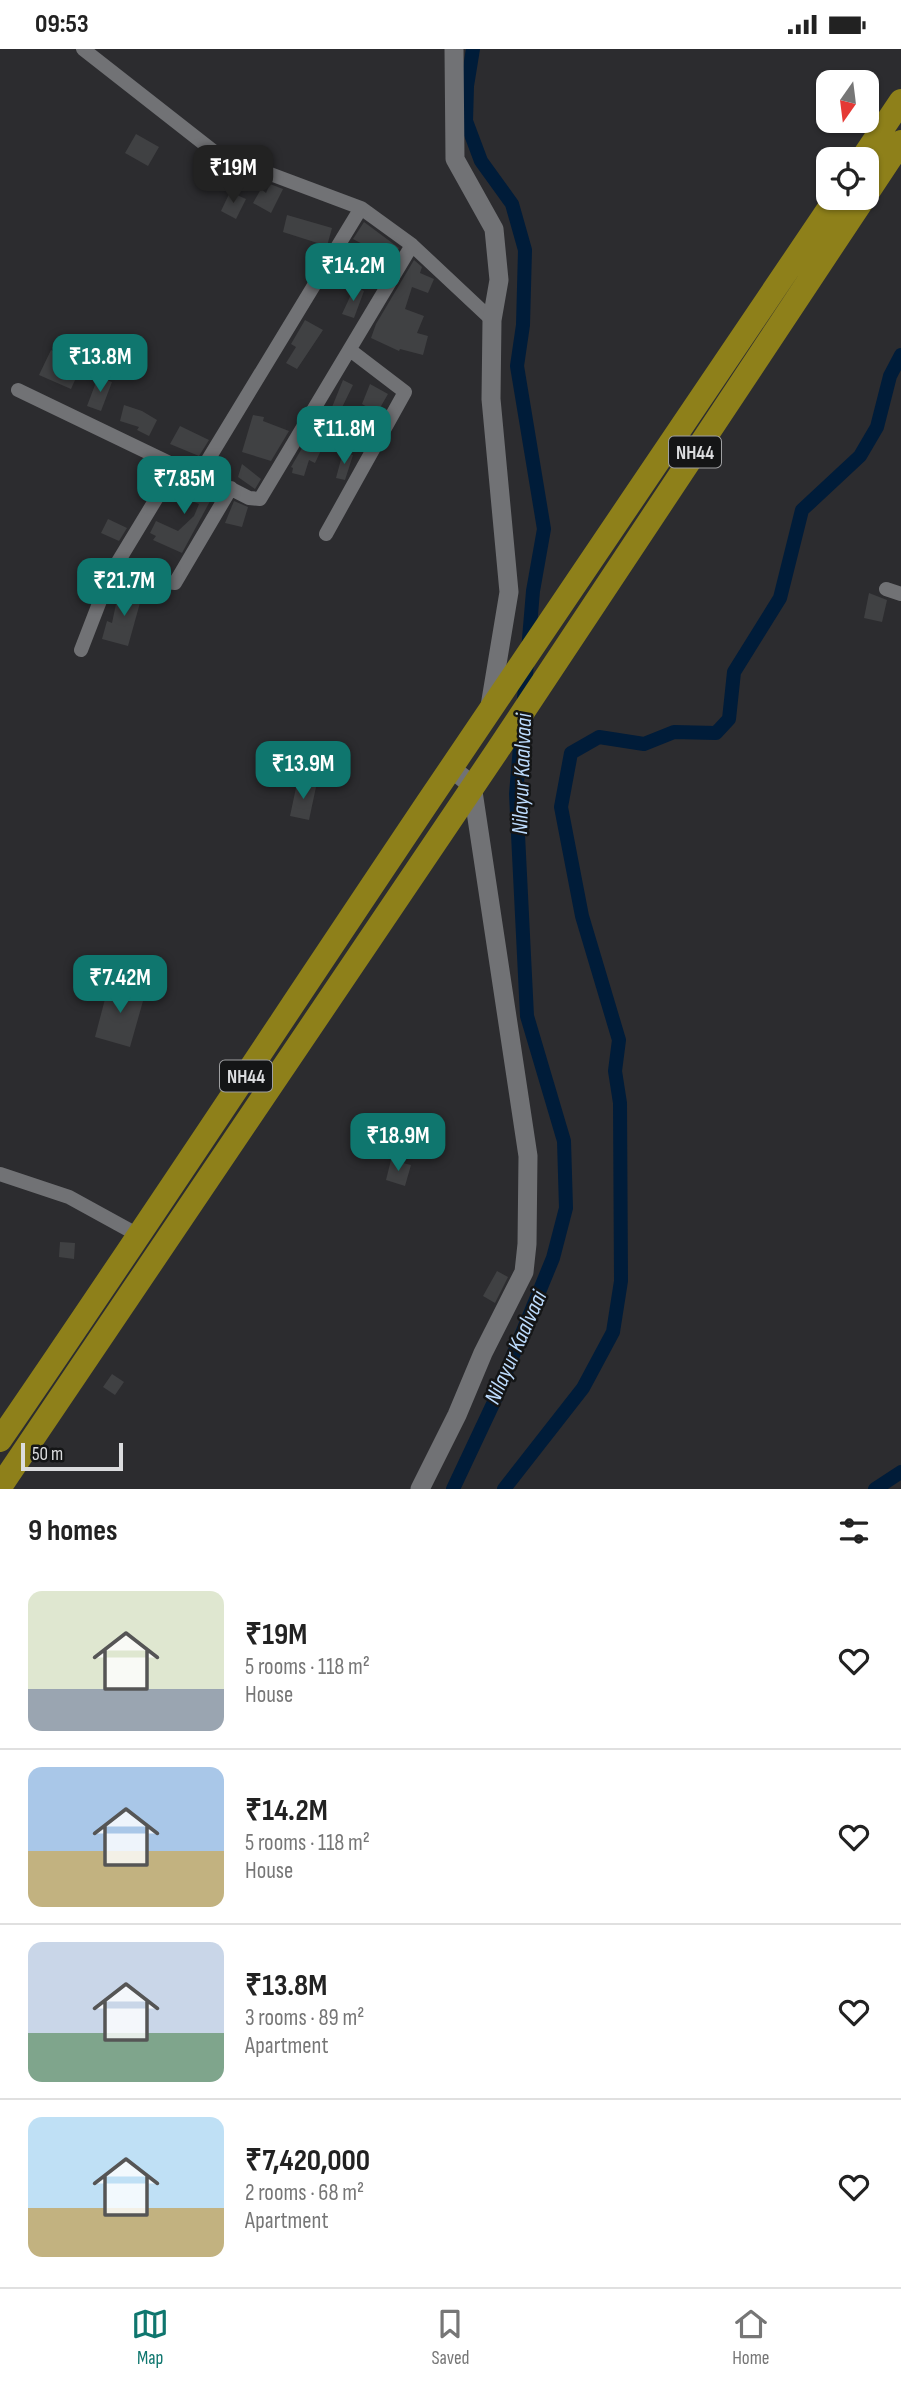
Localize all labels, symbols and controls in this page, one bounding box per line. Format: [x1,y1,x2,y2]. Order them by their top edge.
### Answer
text: 09:53 [35,9,89,40]
north arrow [816,70,878,133]
map controls [816,70,879,210]
pin: ₹19M [192,145,274,205]
button: locate [816,147,879,210]
text: ₹19M [209,154,257,182]
pin: ₹14.2M [296,243,410,303]
text: ₹14.2M [321,252,385,280]
pin: ₹13.8M [43,335,157,394]
text: ₹13.8M [68,343,132,371]
pin: ₹11.8M [287,407,401,466]
text: ₹11.8M [313,415,375,443]
road number: NH44 [669,437,721,467]
pin: ₹7.85M [127,456,241,516]
text: ₹7.85M [153,465,215,493]
pin: ₹21.7M [67,559,181,618]
text: ₹21.7M [93,567,155,595]
water label: Nilayur Kaalvaai [506,712,538,835]
pin: ₹13.9M [246,741,360,801]
text: ₹13.9M [272,750,334,778]
pin: ₹7.42M [63,955,177,1015]
text: ₹7.42M [89,964,151,992]
road number: NH44 [220,1061,272,1091]
pin: ₹18.9M [341,1113,455,1173]
text: ₹18.9M [366,1122,430,1150]
water label: Nilayur Kaalvaai [478,1286,554,1408]
scale bar [21,1440,122,1472]
text: 50 m [32,1443,63,1466]
icon: filters [835,1512,873,1550]
text: 9 homes [28,1513,118,1549]
text: ₹19M [245,1617,307,1653]
icon: home [84,1619,168,1703]
icon: heart [835,1642,873,1680]
text: 5 rooms · 118 m² [245,1653,370,1681]
text: House [245,1681,293,1709]
text: ₹14.2M [245,1793,328,1829]
icon: home [84,1795,168,1879]
icon: heart [835,1818,873,1856]
text: 5 rooms · 118 m² [245,1829,370,1857]
text: House [245,1857,293,1885]
text: ₹13.8M [245,1968,327,2004]
icon: home [84,1970,168,2054]
icon: heart [835,1993,873,2031]
text: 3 rooms · 89 m² [245,2004,364,2032]
text: Apartment [245,2032,329,2060]
text: ₹7,420,000 [245,2143,370,2179]
icon: home [84,2145,168,2229]
icon: heart [835,2168,873,2206]
text: 2 rooms · 68 m² [245,2179,364,2207]
text: Apartment [245,2207,329,2235]
tab: Map [131,2305,169,2370]
tab: Saved [431,2305,470,2370]
tab: Home [732,2305,770,2370]

